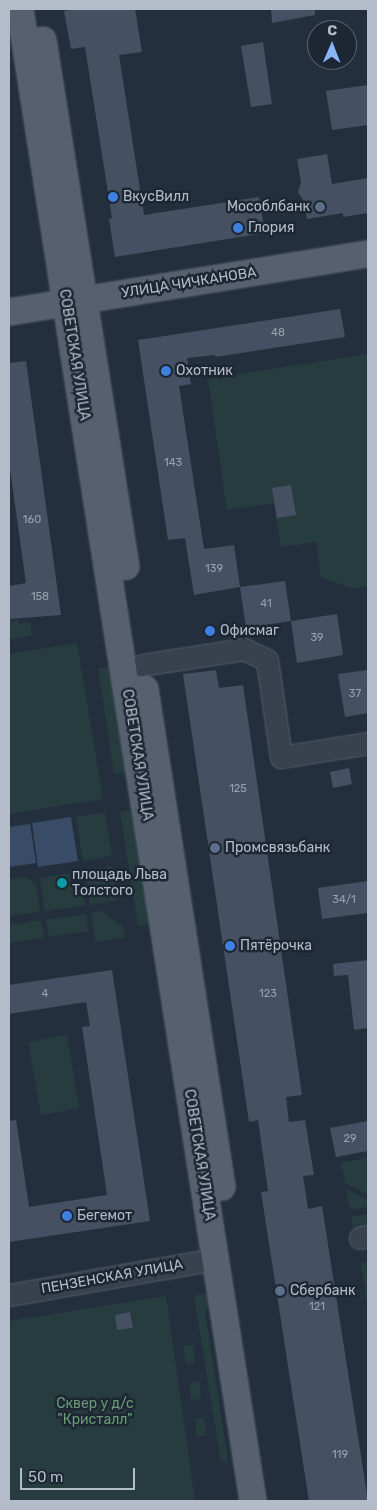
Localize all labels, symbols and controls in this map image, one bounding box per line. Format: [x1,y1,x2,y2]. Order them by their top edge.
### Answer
north arrow [307,20,357,70]
text: С [327,22,337,39]
place label: ВкусВилл [123,189,189,205]
marker: ВкусВилл [107,191,119,203]
place label: Мособлбанк [227,199,310,215]
marker: Мособлбанк [314,201,326,213]
place label: Глория [248,220,294,236]
marker: Глория [232,222,244,234]
street label: УЛИЦА ЧИЧКАНОВА [120,264,258,302]
street label: СОВЕТСКАЯ УЛИЦА [55,288,93,422]
house number: 48 [271,326,285,340]
place label: Охотник [176,363,233,379]
marker: Охотник [160,365,172,377]
house number: 143 [164,456,182,470]
house number: 160 [23,513,41,527]
house number: 139 [205,562,223,576]
house number: 158 [31,590,49,604]
house number: 41 [260,597,272,611]
place label: Офисмаг [220,623,279,639]
marker: Офисмаг [204,625,216,637]
house number: 39 [310,631,324,645]
house number: 37 [349,687,361,701]
street label: СОВЕТСКАЯ УЛИЦА [118,688,156,822]
house number: 125 [229,782,247,796]
place label: Промсвязьбанк [225,840,330,856]
marker: Промсвязьбанк [209,842,221,854]
place label: площадь Льва Толстого [72,867,167,900]
marker: площадь Льва Толстого [56,877,68,889]
house number: 34/1 [332,893,356,907]
place label: Пятёрочка [240,938,312,954]
marker: Пятёрочка [224,940,236,952]
house number: 4 [42,987,48,1001]
house number: 123 [259,987,277,1001]
street label: СОВЕТСКАЯ УЛИЦА [180,1088,218,1222]
house number: 29 [344,1132,356,1146]
place label: Бегемот [77,1208,132,1224]
marker: Бегемот [61,1210,73,1222]
street label: ПЕНЗЕНСКАЯ УЛИЦА [40,1256,184,1298]
place label: Сбербанк [290,1283,356,1299]
marker: Сбербанк [274,1285,286,1297]
house number: 121 [309,1300,325,1314]
park label: Сквер у д/с "Кристалл" [56,1396,134,1428]
house number: 119 [332,1448,348,1462]
scale bar [22,1458,138,1490]
text: 50 m [28,1468,63,1486]

